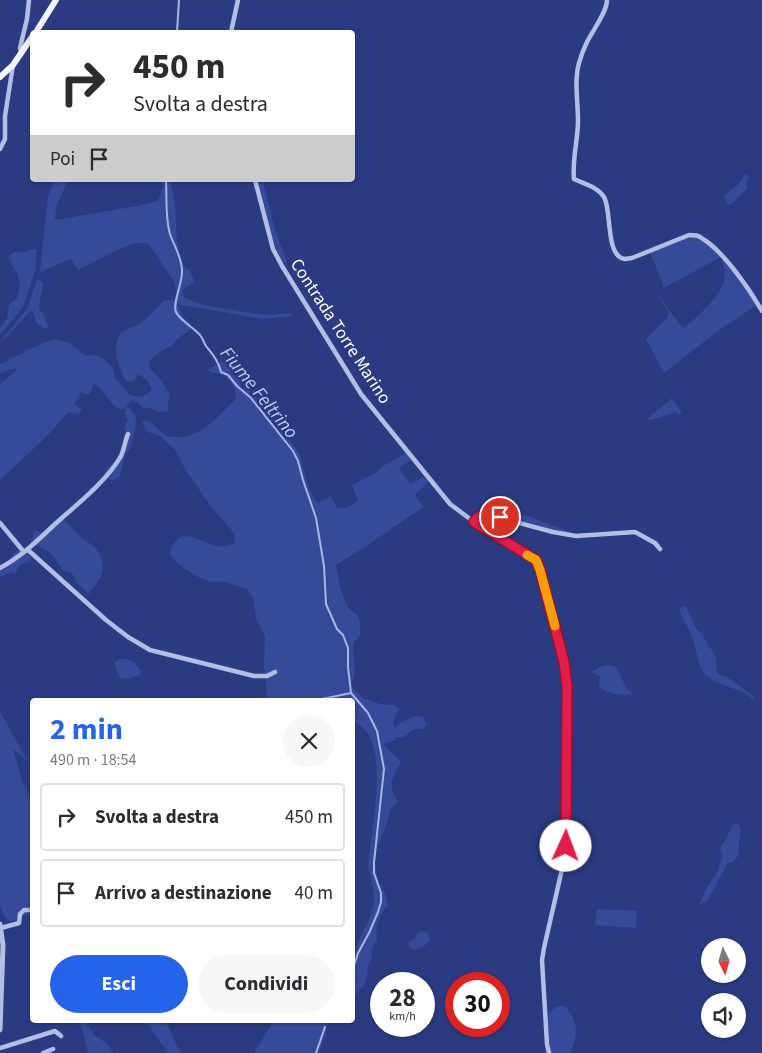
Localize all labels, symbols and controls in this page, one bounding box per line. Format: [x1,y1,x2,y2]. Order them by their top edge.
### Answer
text: 450 m [133,42,225,92]
icon: right [50,50,115,115]
text: Svolta a destra [133,88,268,120]
icon: arrive [85,145,113,173]
text: Poi [50,146,75,173]
street label: Contrada Torre Marino [284,254,397,409]
water label: Fiume Feltrino [213,341,304,445]
pin [479,496,521,538]
icon: arrive [486,503,514,531]
text: 2 min [50,708,123,751]
button: close [283,715,335,767]
text: 490 m · 18:54 [50,749,137,771]
icon: right [52,803,80,831]
text: Svolta a destra [95,804,219,831]
text: 450 m [285,804,333,831]
position arrow [539,819,591,871]
icon: arrive [52,879,80,907]
text: Arrivo a destinazione [95,880,272,907]
text: 40 m [295,880,333,907]
north arrow [701,938,746,982]
map controls [701,938,746,1038]
button: Esci [50,955,188,1013]
button: Condividi [198,955,335,1013]
speed limit sign: 30 [445,972,510,1037]
text: 28 [389,980,416,1016]
button: sound [701,993,746,1038]
text: km/h [389,1008,416,1025]

